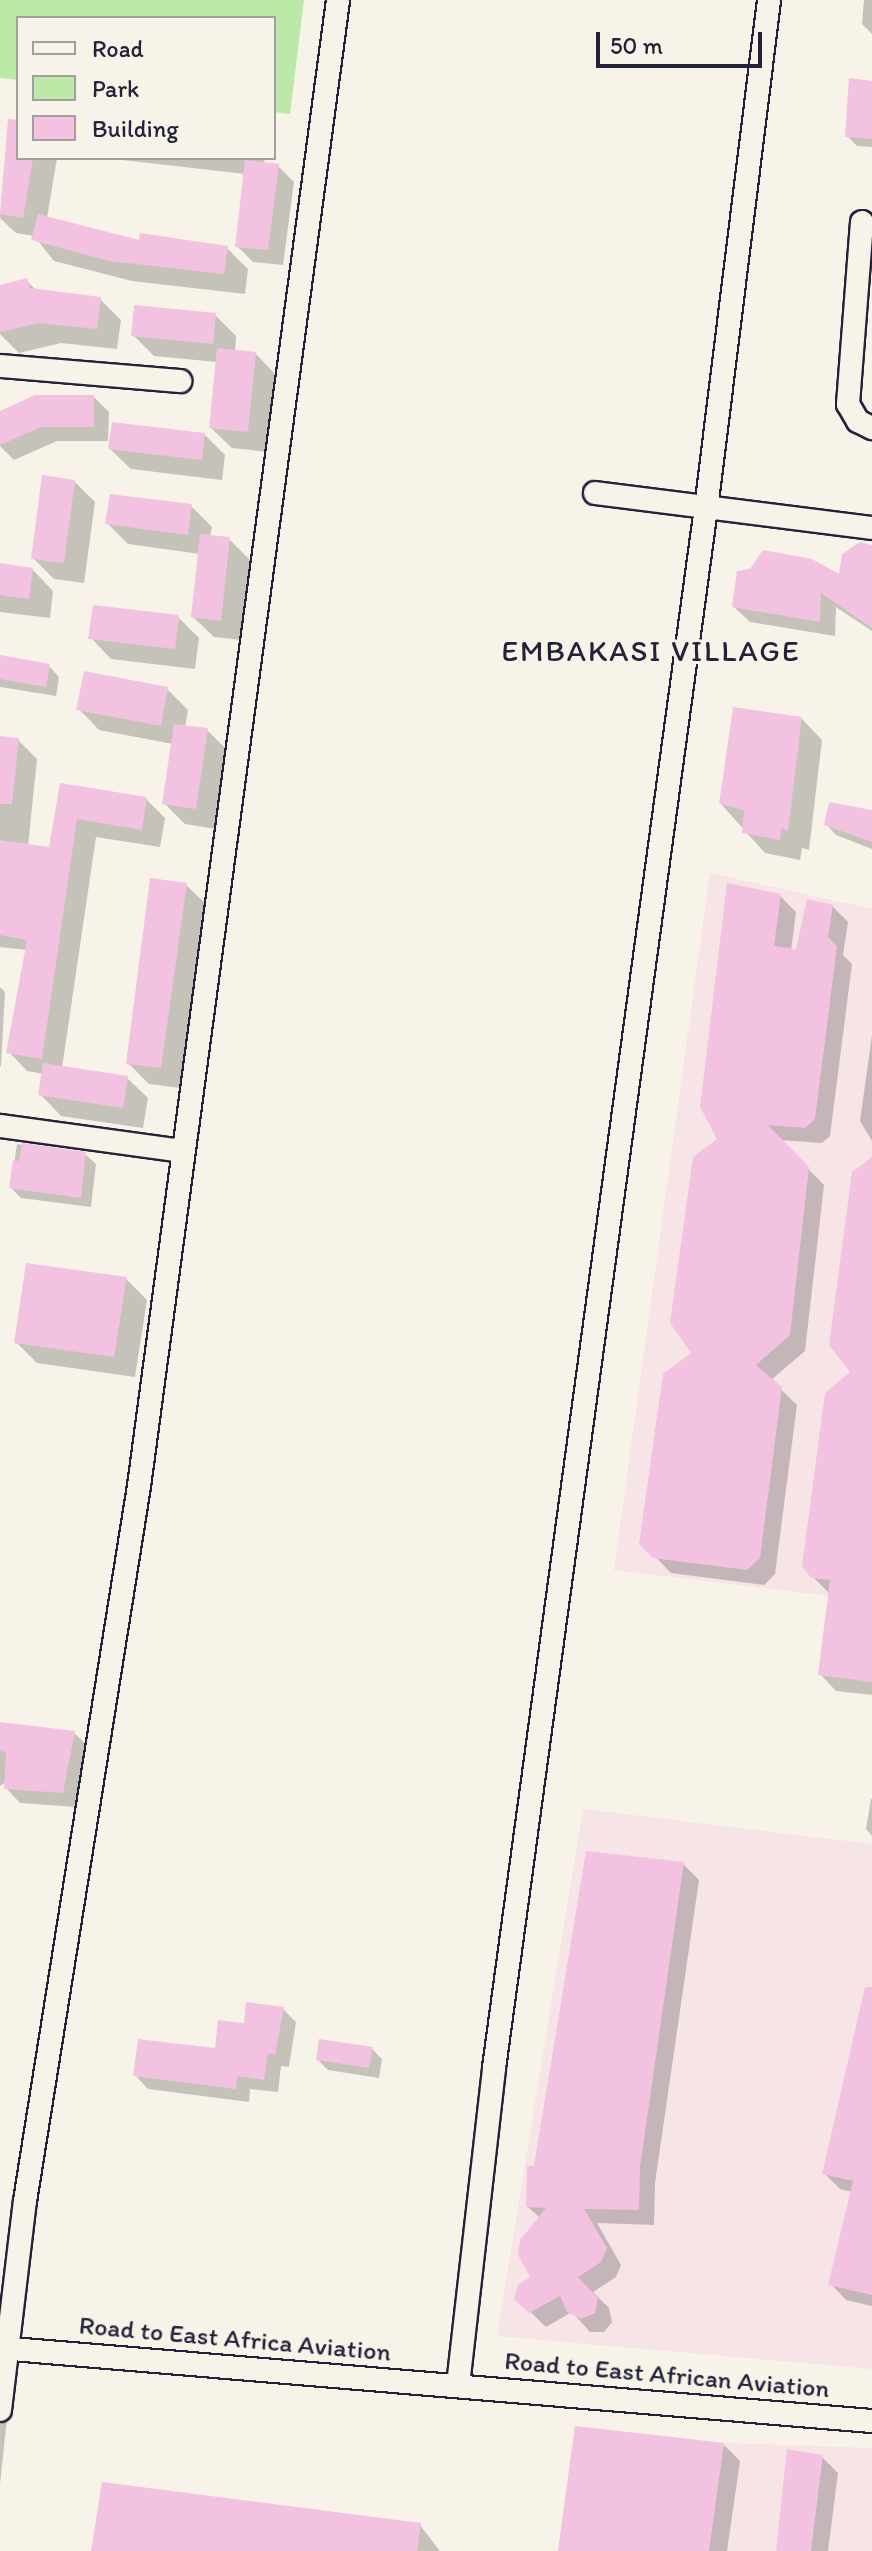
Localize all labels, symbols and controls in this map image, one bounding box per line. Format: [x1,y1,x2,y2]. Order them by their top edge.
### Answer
legend [16,16,276,160]
scale bar [600,16,766,66]
text: 50 m [610,31,663,60]
text: Road [92,34,144,63]
text: Park [92,74,139,103]
text: Building [92,114,179,143]
district label: EMBAKASI VILLAGE [501,633,801,669]
street label: Road to East Africa Aviation [78,2310,392,2368]
street label: Road to East African Aviation [503,2345,831,2405]

